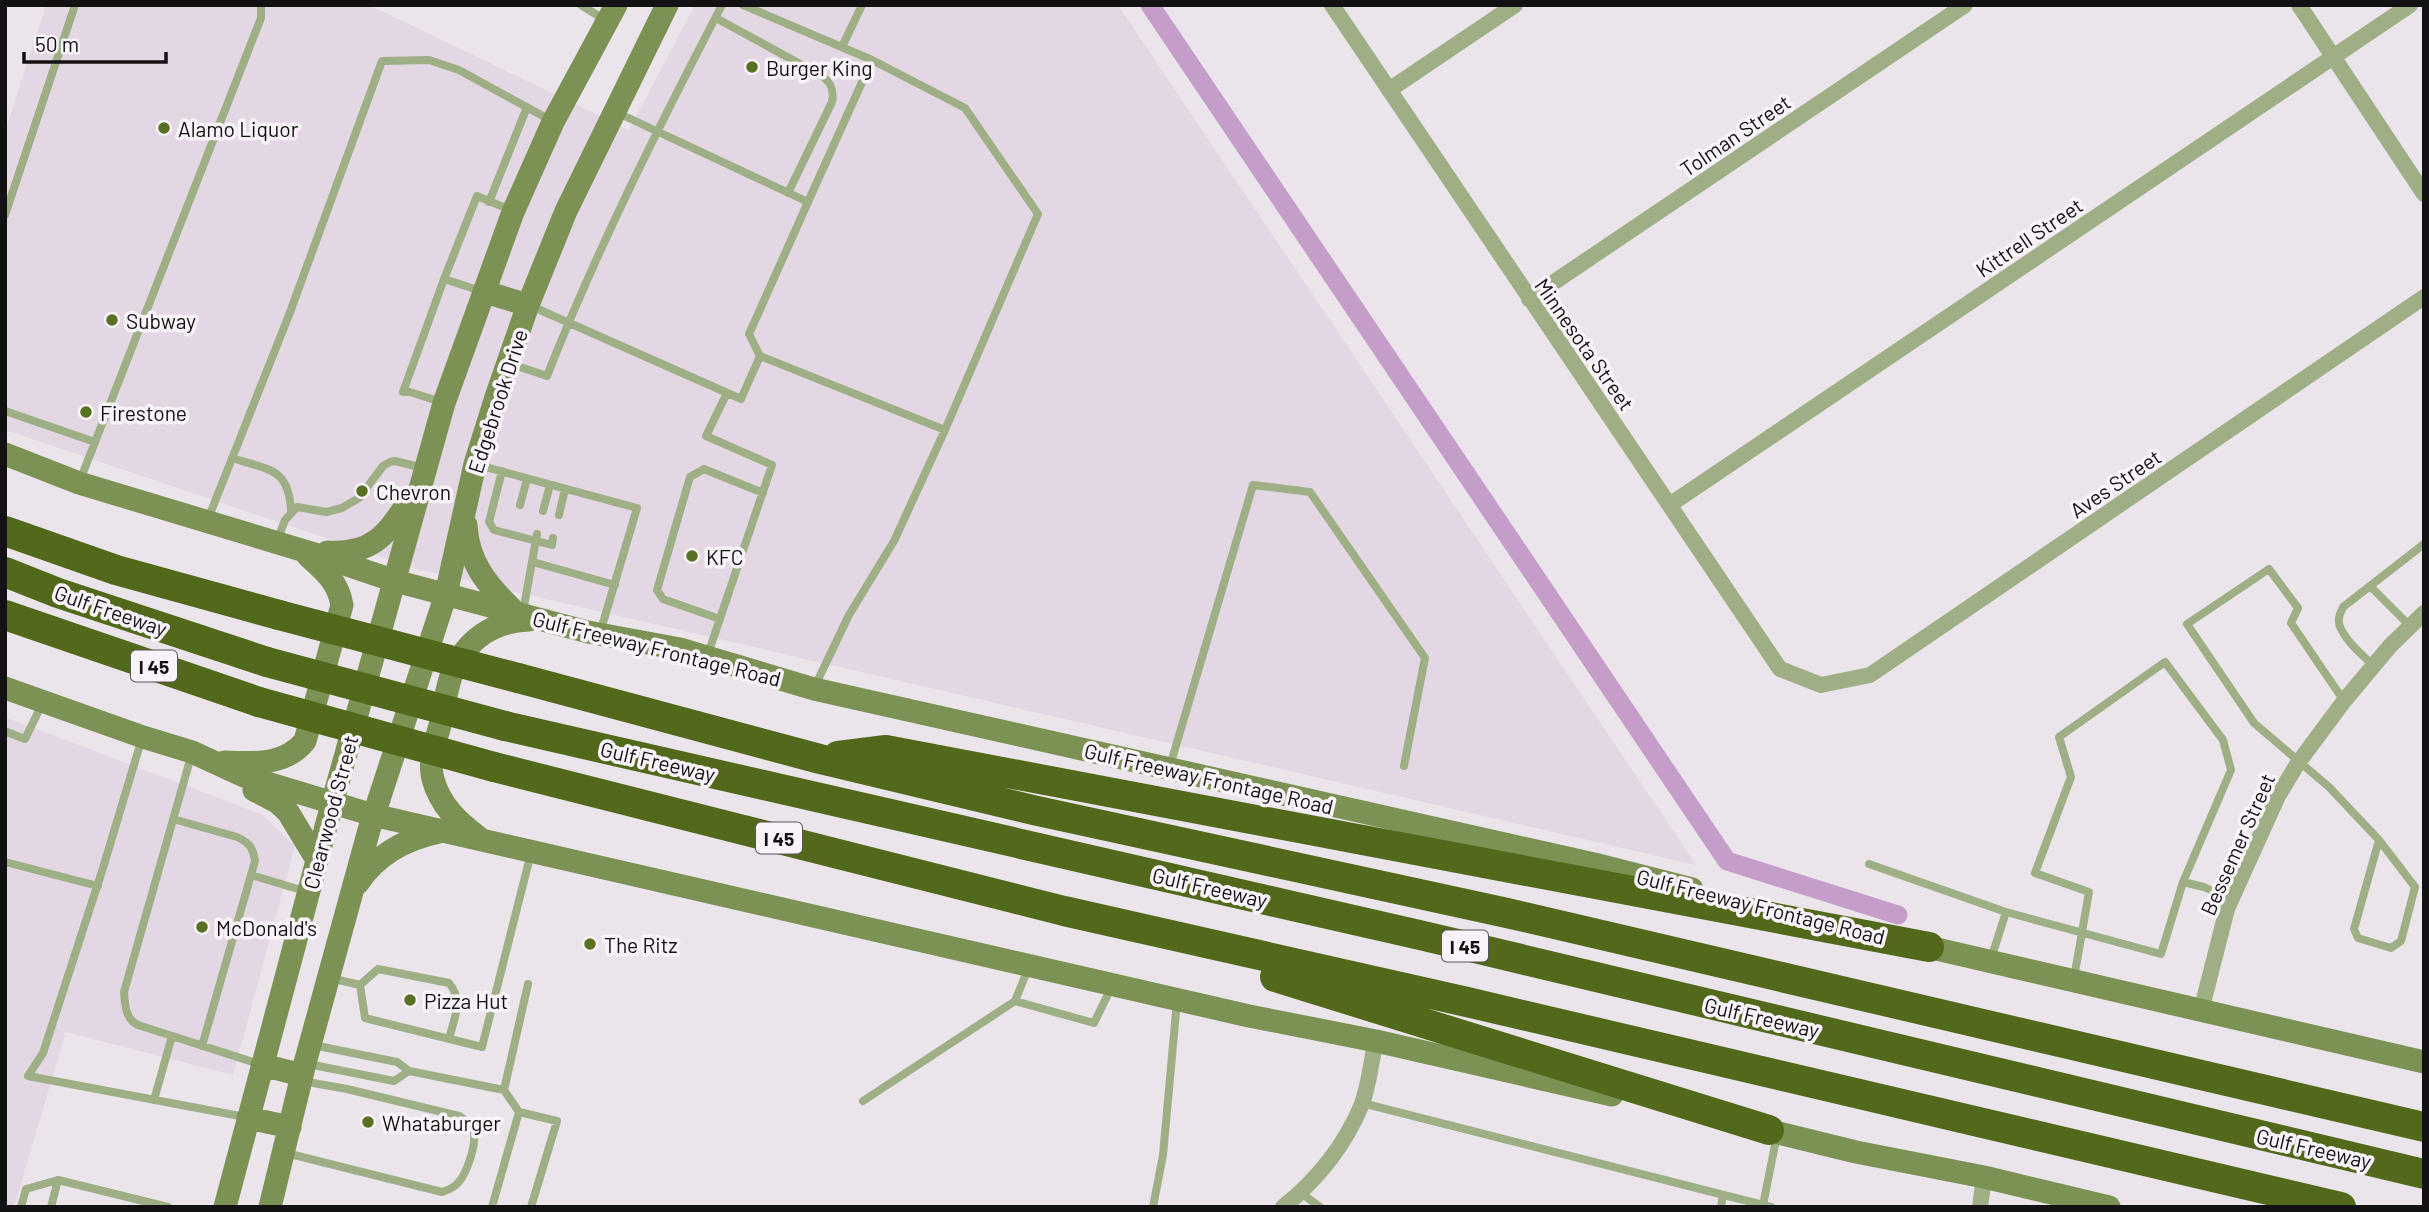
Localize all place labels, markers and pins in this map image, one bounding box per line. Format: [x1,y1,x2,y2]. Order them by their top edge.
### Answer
place label: Burger King [766,55,873,80]
marker: Burger King [744,59,760,75]
place label: Alamo Liquor [178,116,299,141]
marker: Alamo Liquor [156,120,172,136]
place label: Subway [126,308,196,333]
marker: Subway [104,312,120,328]
place label: Firestone [100,400,187,425]
marker: Firestone [78,404,94,420]
place label: Chevron [376,479,451,504]
marker: Chevron [354,483,370,499]
place label: KFC [706,544,743,569]
marker: KFC [684,548,700,564]
place label: McDonald's [216,915,317,940]
marker: McDonald's [194,919,210,935]
place label: The Ritz [604,932,678,957]
marker: The Ritz [582,936,598,952]
place label: Pizza Hut [424,988,508,1013]
marker: Pizza Hut [402,992,418,1008]
place label: Whataburger [382,1110,501,1135]
marker: Whataburger [360,1114,376,1130]

